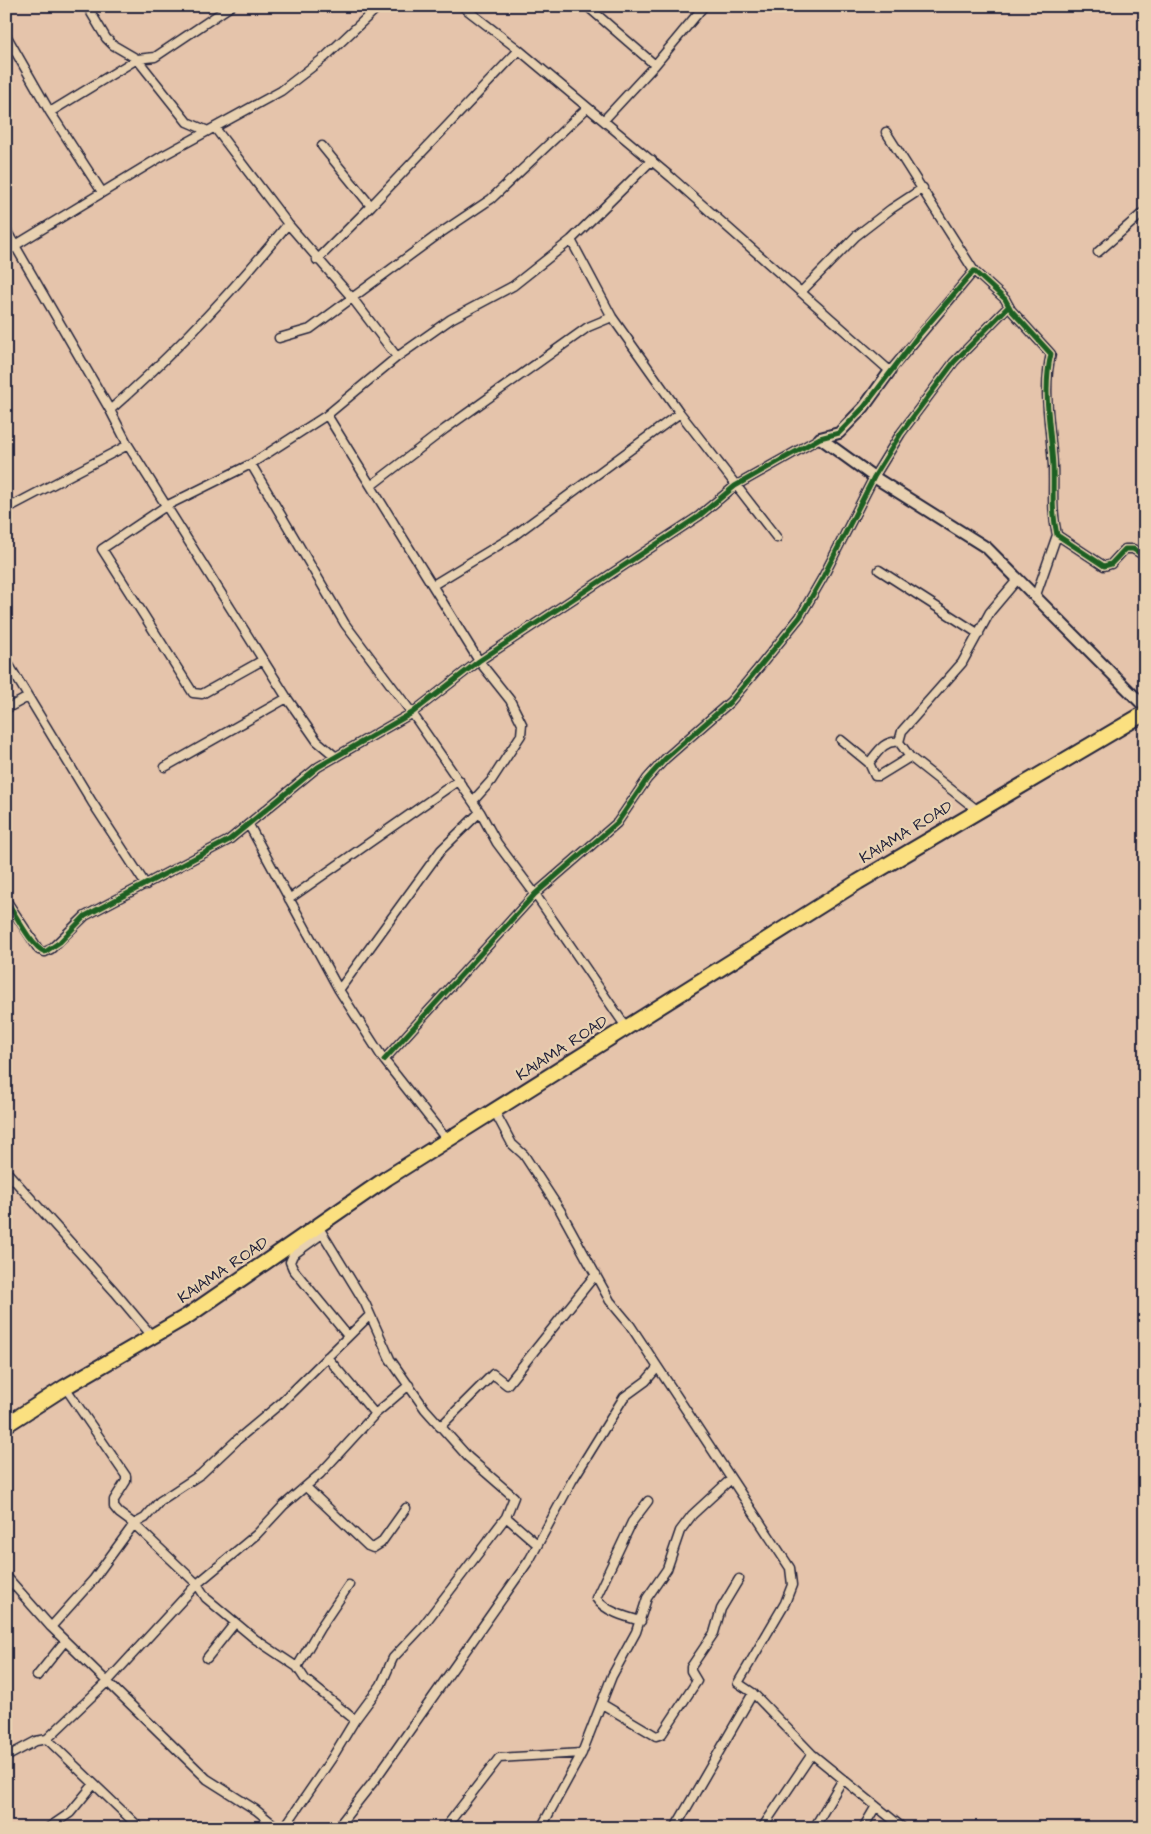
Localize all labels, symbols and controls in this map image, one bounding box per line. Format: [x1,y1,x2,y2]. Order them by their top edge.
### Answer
street label: KAIAMA ROAD [855,795,957,869]
street label: KAIAMA ROAD [512,1010,612,1086]
street label: KAIAMA ROAD [173,1231,273,1309]

